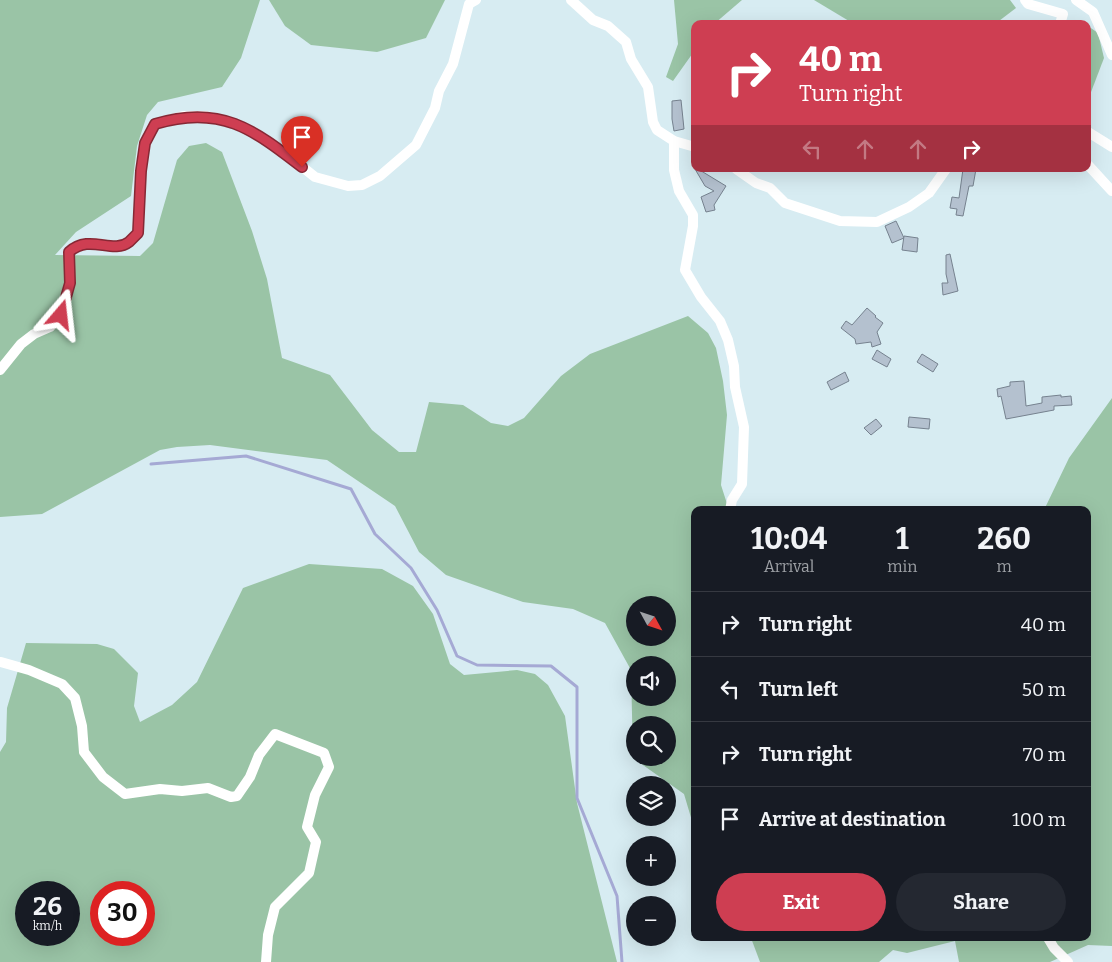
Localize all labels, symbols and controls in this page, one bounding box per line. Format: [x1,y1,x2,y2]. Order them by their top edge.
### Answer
text: 40 m [799,38,882,80]
icon: right [716,40,781,105]
text: Turn right [799,80,902,107]
pin [281,116,323,167]
icon: arrive [288,123,316,151]
icon: left [798,135,826,163]
icon: ahead [851,135,879,163]
icon: ahead [904,135,932,163]
icon: right [957,135,985,163]
position arrow [34,288,86,340]
text: 10:04 [751,521,827,557]
text: 1 [896,521,909,557]
text: 260 [977,521,1031,557]
text: Arrival [764,557,814,576]
text: min [887,557,917,576]
text: m [997,557,1012,576]
north arrow [626,596,676,646]
map controls [626,596,676,946]
icon: right [716,610,744,638]
text: Turn right [759,613,852,636]
text: 40 m [1021,613,1066,636]
button: sound [626,656,676,706]
icon: left [716,675,744,703]
text: Turn left [759,678,838,701]
text: 50 m [1022,678,1066,701]
button: search [626,716,676,766]
icon: right [716,740,744,768]
text: Turn right [759,743,852,766]
text: 70 m [1023,743,1066,766]
button: layers [626,776,676,826]
icon: arrive [716,805,744,833]
text: Arrive at destination [759,808,946,831]
text: 100 m [1012,808,1066,831]
button: + [626,836,676,886]
button: Exit [716,873,886,931]
button: Share [896,873,1066,931]
speed limit sign: 30 [90,881,155,946]
text: 26 [33,892,62,922]
button: − [626,896,676,946]
text: km/h [33,919,62,933]

